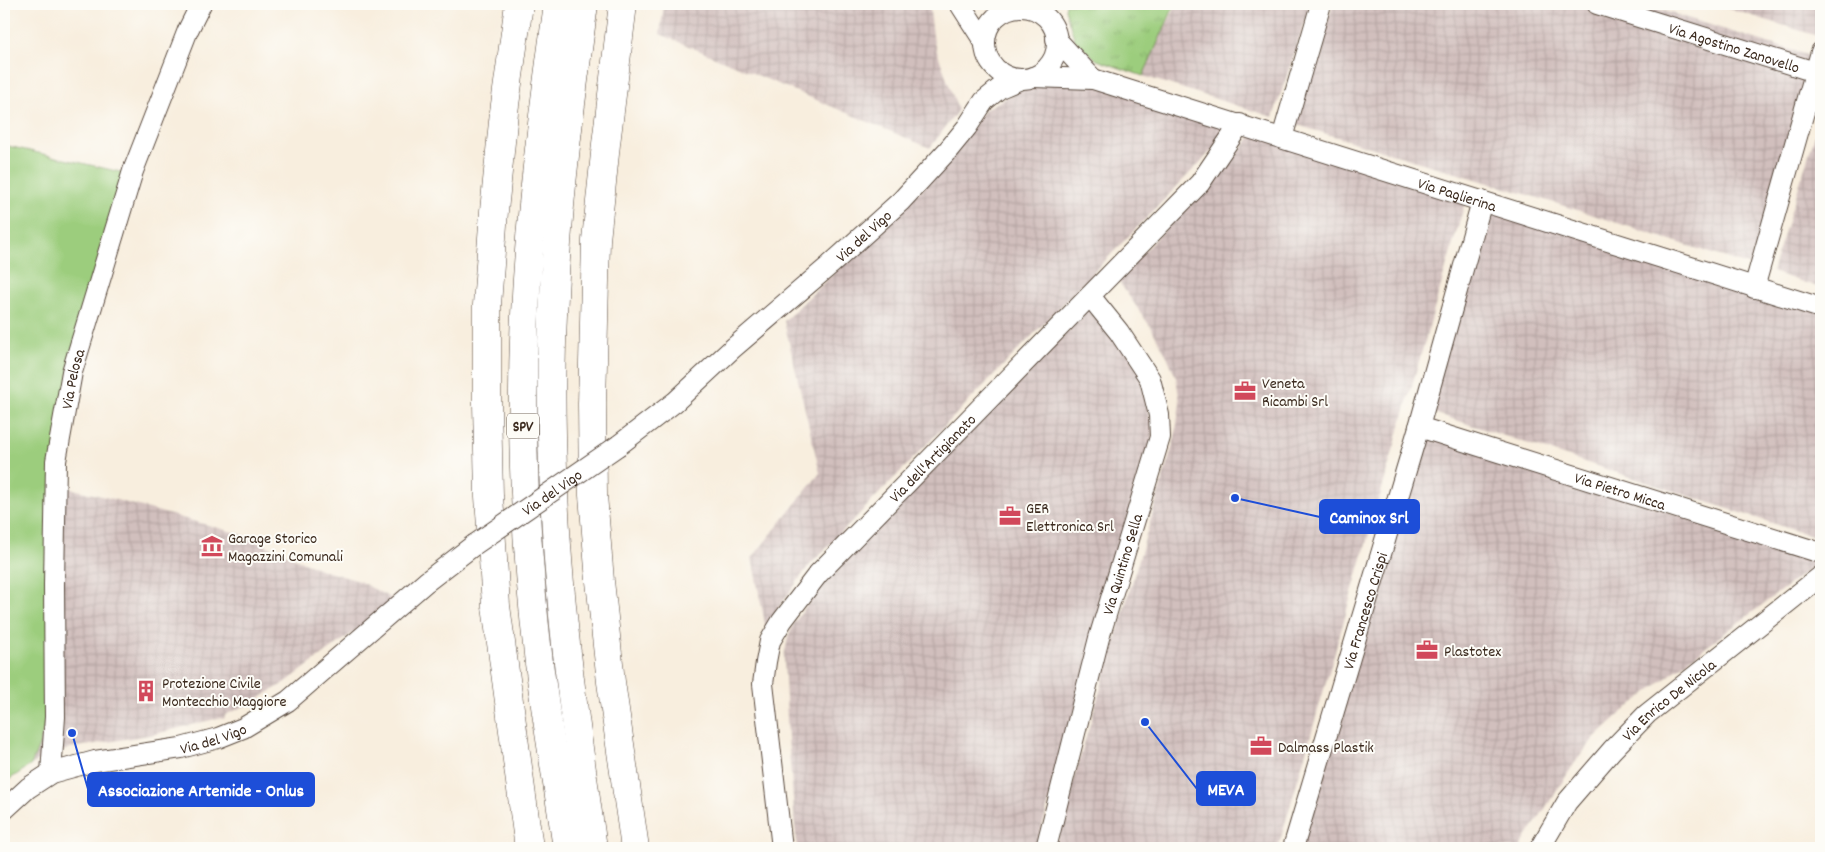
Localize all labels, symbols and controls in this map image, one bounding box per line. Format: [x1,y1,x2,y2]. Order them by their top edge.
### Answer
street label: Via Agostino Zanovello [1665,18,1802,81]
street label: Via Paglierina [1414,173,1499,219]
street label: Via del Vigo [832,206,898,269]
street label: Via Pelosa [57,346,93,411]
place label: Veneta Ricambi Srl [1262,373,1328,414]
office icon: Veneta Ricambi Srl [1232,378,1258,404]
street label: Via dell'Artigianato [885,410,982,509]
road number: SPV [507,414,539,438]
street label: Via del Vigo [518,465,588,523]
street label: Via Pietro Micca [1571,467,1669,518]
place label: GER Elettronica Srl [1026,498,1114,539]
callout: Caminox Srl [1320,500,1419,533]
office icon: GER Elettronica Srl [997,503,1023,529]
text: Caminox Srl [1329,507,1409,532]
street label: Via Quintino Sella [1098,511,1150,618]
place label: Garage Storico Magazzini Comunali [228,528,343,569]
museum icon: Garage Storico Magazzini Comunali [199,533,225,559]
street label: Via Francesco Crispi [1338,550,1395,672]
office icon: Plastotex [1414,637,1440,663]
place label: Plastotex [1444,641,1501,664]
street label: Via Enrico De Nicola [1618,654,1722,747]
place label: Protezione Civile Montecchio Maggiore [162,673,287,714]
building icon: Protezione Civile Montecchio Maggiore [133,678,159,704]
street label: Via del Vigo [178,719,250,762]
office icon: Dalmass Plastik [1248,733,1274,759]
place label: Dalmass Plastik [1278,737,1374,760]
callout: MEVA [1197,772,1255,805]
callout: Associazione Artemide - Onlus [88,773,314,806]
text: MEVA [1207,779,1245,804]
text: Associazione Artemide - Onlus [98,780,305,805]

